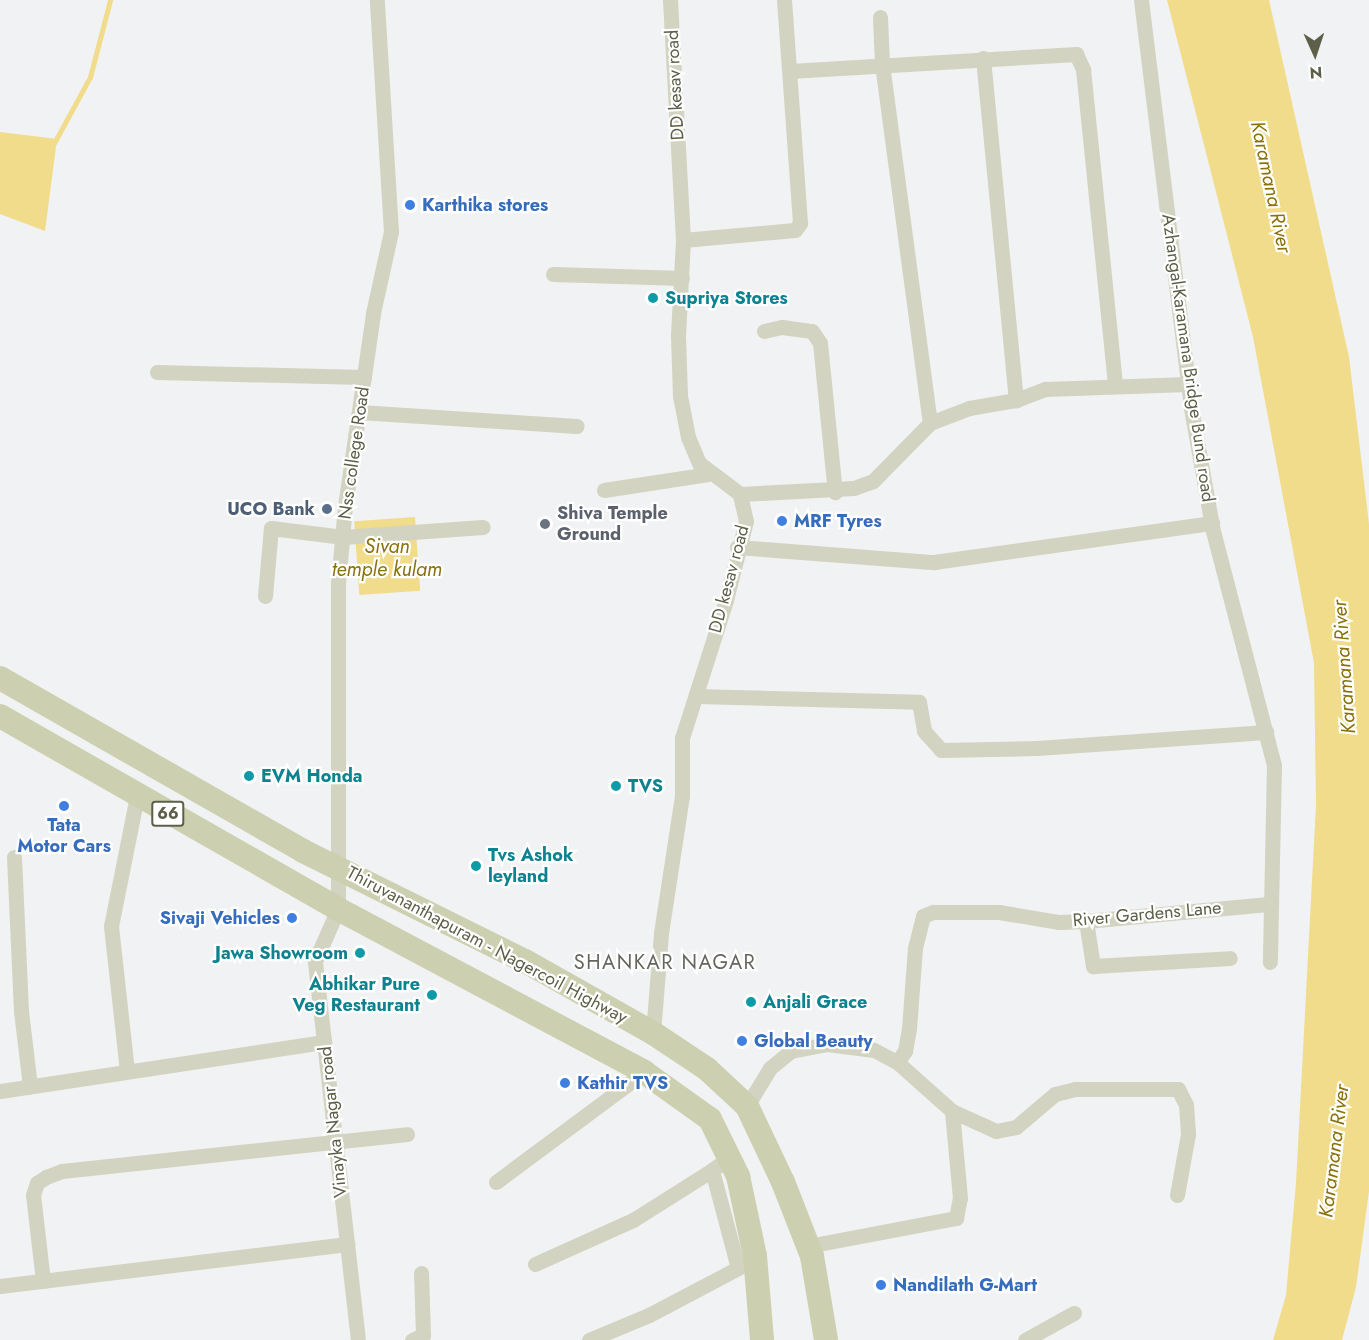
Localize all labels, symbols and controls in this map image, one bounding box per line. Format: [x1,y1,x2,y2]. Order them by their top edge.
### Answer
north arrow [1285,24,1345,84]
street label: DD kesav road [661,29,689,141]
text: N [1309,61,1323,84]
water label: Karamana River [1245,119,1297,255]
place label: Karthika stores [422,194,548,216]
marker: Karthika stores [403,198,417,212]
street label: Azhangal-Karamana Bridge Bund road [1157,213,1219,503]
place label: Supriya Stores [665,287,788,309]
marker: Supriya Stores [646,291,660,305]
street label: Nss college Road [334,385,374,521]
place label: UCO Bank [227,498,315,520]
marker: UCO Bank [320,502,334,516]
place label: Shiva Temple Ground [557,503,668,546]
place label: MRF Tyres [794,510,882,532]
marker: MRF Tyres [775,514,789,528]
marker: Shiva Temple Ground [538,517,552,531]
street label: DD kesav road [704,523,754,635]
water label: Sivan temple kulam [332,534,442,581]
water label: Karamana River [1327,599,1361,735]
place label: EVM Honda [261,765,362,787]
marker: EVM Honda [242,769,256,783]
place label: TVS [628,775,663,797]
marker: TVS [609,779,623,793]
marker: Tata Motor Cars [57,799,71,813]
road number: 66 [150,801,186,827]
place label: Tata Motor Cars [17,815,111,858]
place label: Tvs Ashok leyland [488,845,573,888]
marker: Tvs Ashok leyland [469,859,483,873]
street label: Thiruvananthapuram - Nagercoil Highway [343,862,631,1028]
street label: River Gardens Lane [1072,897,1222,931]
place label: Sivaji Vehicles [160,907,280,929]
marker: Sivaji Vehicles [285,911,299,925]
place label: Jawa Showroom [215,942,348,964]
marker: Jawa Showroom [353,946,367,960]
district label: SHANKAR NAGAR [574,950,756,974]
place label: Abhikar Pure Veg Restaurant [292,974,420,1016]
marker: Abhikar Pure Veg Restaurant [425,988,439,1002]
place label: Anjali Grace [763,991,867,1013]
marker: Anjali Grace [744,995,758,1009]
place label: Global Beauty [754,1030,873,1052]
marker: Global Beauty [735,1034,749,1048]
street label: Vinayka Nagar road [314,1045,352,1199]
place label: Kathir TVS [577,1072,668,1094]
marker: Kathir TVS [558,1076,572,1090]
water label: Karamana River [1314,1083,1354,1219]
place label: Nandilath G-Mart [893,1274,1037,1296]
marker: Nandilath G-Mart [874,1278,888,1292]

